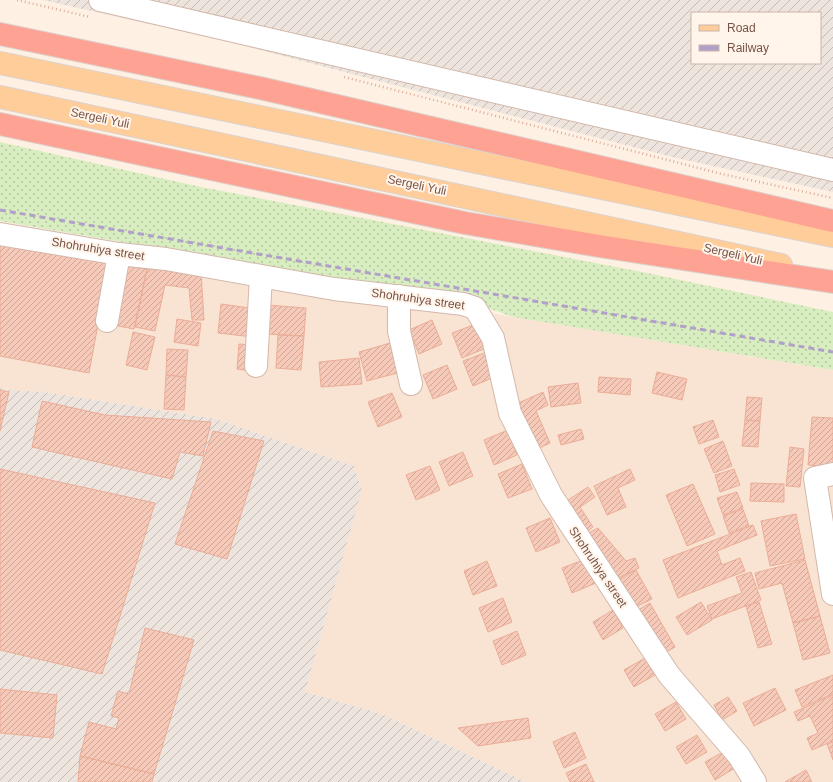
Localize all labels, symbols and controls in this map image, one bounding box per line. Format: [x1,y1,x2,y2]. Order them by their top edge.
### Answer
legend [691,12,821,64]
text: Road [727,21,756,35]
text: Railway [727,41,769,55]
street label: Sergeli Yuli [69,105,131,131]
street label: Sergeli Yuli [386,172,448,198]
street label: Shohruhiya street [50,235,146,263]
street label: Sergeli Yuli [702,240,764,268]
street label: Shohruhiya street [370,286,466,313]
street label: Shohruhiya street [566,524,630,610]

